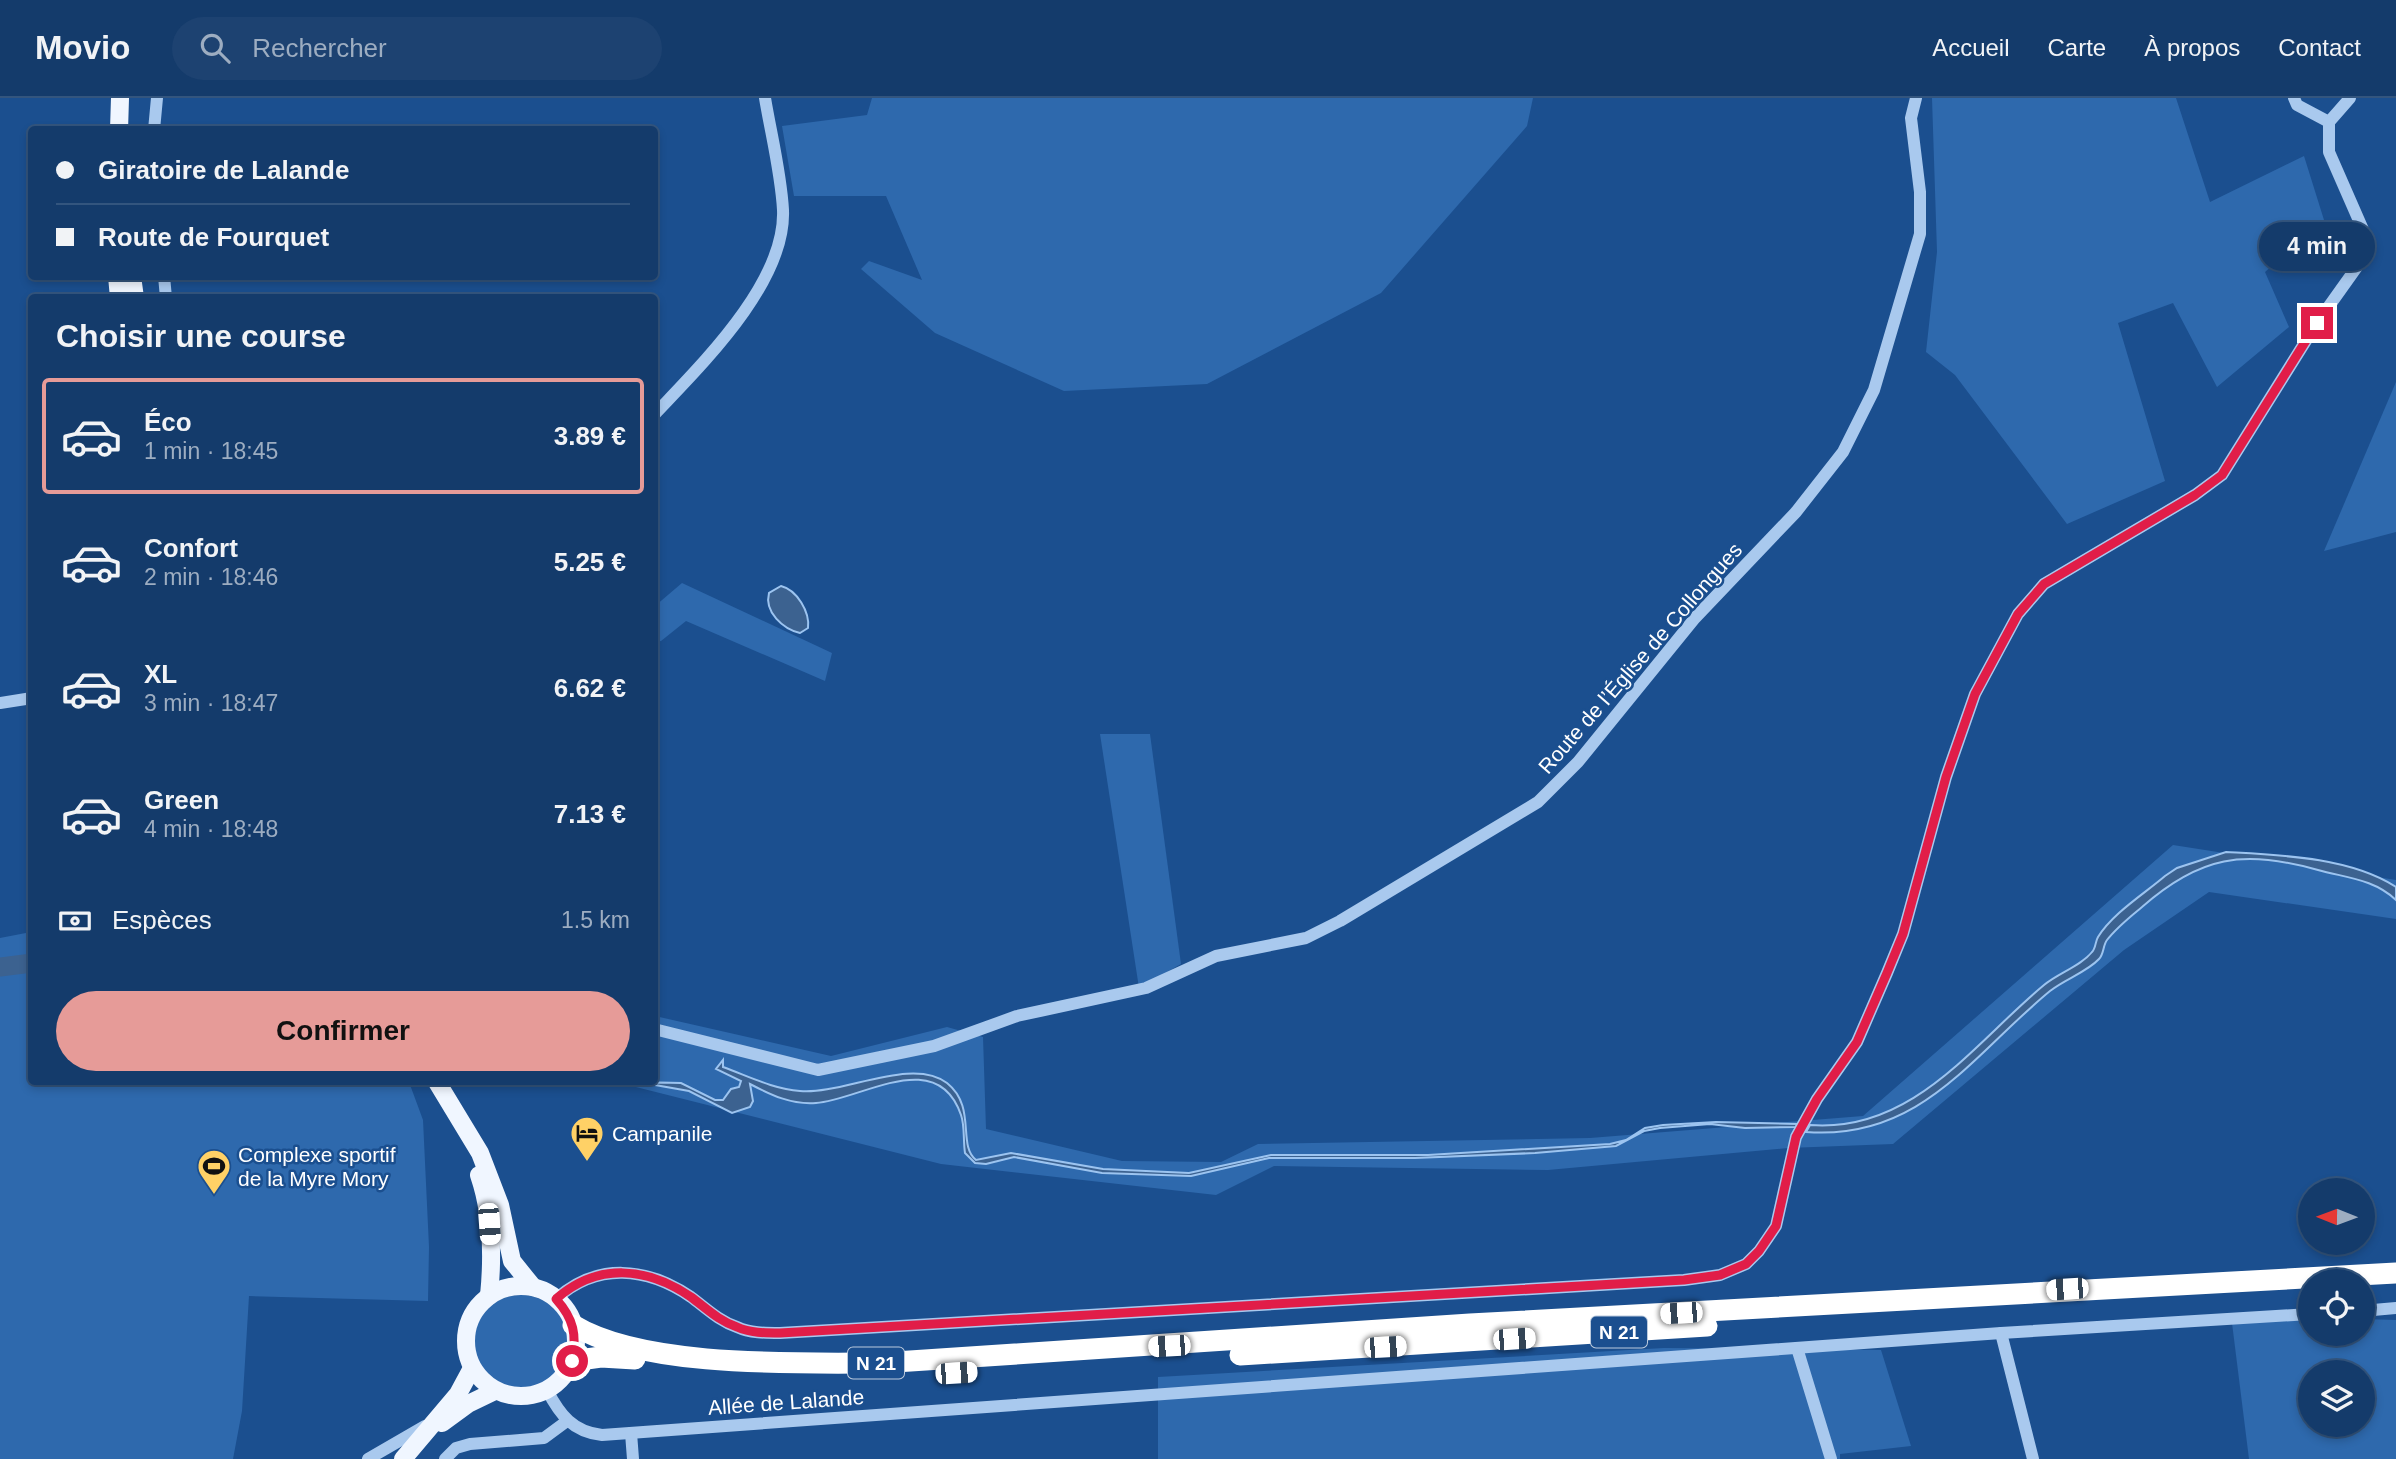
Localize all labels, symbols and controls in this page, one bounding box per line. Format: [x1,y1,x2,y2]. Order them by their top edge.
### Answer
search box [172,17,662,80]
text: Movio [35,29,130,66]
icon: search [196,29,234,67]
text: Rechercher [252,33,387,63]
text: Accueil [1932,34,2010,61]
text: Carte [2048,34,2106,61]
text: À propos [2144,34,2240,61]
text: Contact [2278,34,2361,61]
text: Giratoire de Lalande [98,155,349,185]
text: Route de Fourquet [98,222,329,252]
callout: 4 min [2259,222,2375,271]
text: 4 min [2287,233,2347,259]
route end [2301,307,2333,339]
text: Choisir une course [56,318,346,354]
icon: car [60,405,123,468]
text: Éco [144,407,192,437]
text: 3.89 € [554,421,626,451]
text: 1 min · 18:45 [144,438,278,464]
icon: car [60,531,123,594]
text: Confort [144,533,238,563]
street label: Route de l’Église de Collongues [1534,538,1746,778]
text: 5.25 € [554,547,626,577]
text: 2 min · 18:46 [144,564,278,590]
icon: car [60,657,123,720]
text: XL [144,659,177,689]
text: 6.62 € [554,673,626,703]
text: 3 min · 18:47 [144,690,278,716]
icon: car [60,783,123,846]
text: Green [144,785,219,815]
text: 7.13 € [554,799,626,829]
text: 4 min · 18:48 [144,816,278,842]
icon: cash [56,902,94,940]
text: Espèces [112,905,212,935]
text: 1.5 km [561,907,630,933]
button: Confirmer [56,991,630,1071]
hotel icon: Campanile [568,1114,606,1163]
place label: Campanile [612,1122,712,1145]
place label: Complexe sportif de la Myre Mory [238,1143,396,1190]
sports icon: Complexe sportif de la Myre Mory [195,1147,233,1196]
north arrow [2298,1178,2375,1255]
map controls [2298,1178,2375,1437]
car [478,1202,501,1246]
button: locate [2298,1269,2375,1346]
car [2046,1277,2089,1301]
car [1660,1301,1703,1325]
road number: N 21 [1591,1316,1647,1348]
car [1493,1327,1536,1351]
car [1148,1334,1191,1358]
car [1364,1335,1407,1359]
route start [556,1345,588,1377]
road number: N 21 [848,1348,904,1378]
button: layers [2298,1360,2375,1437]
car [935,1361,978,1385]
street label: Allée de Lalande [707,1385,865,1419]

